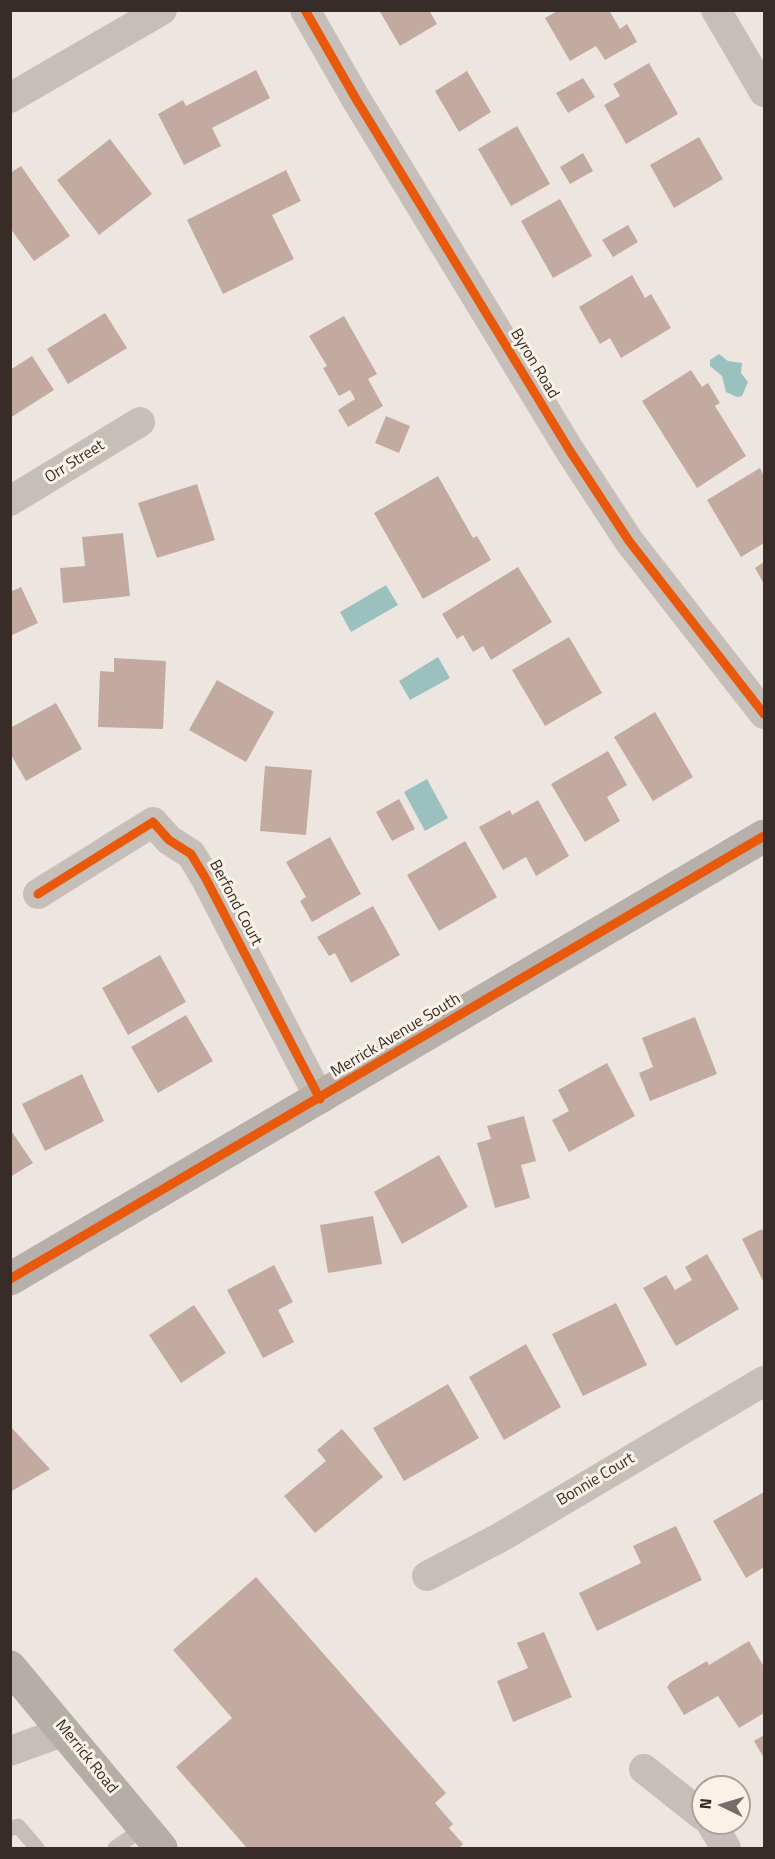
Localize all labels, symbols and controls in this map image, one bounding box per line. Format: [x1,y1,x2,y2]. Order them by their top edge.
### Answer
street label: Byron Road [506,326,562,402]
street label: Orr Street [42,436,108,488]
street label: Berfond Court [204,857,266,949]
street label: Merrick Avenue South [328,990,464,1082]
street label: Bonnie Court [554,1449,638,1511]
street label: Merrick Road [51,1716,121,1798]
north arrow [691,1775,751,1835]
text: N [693,1797,717,1810]

